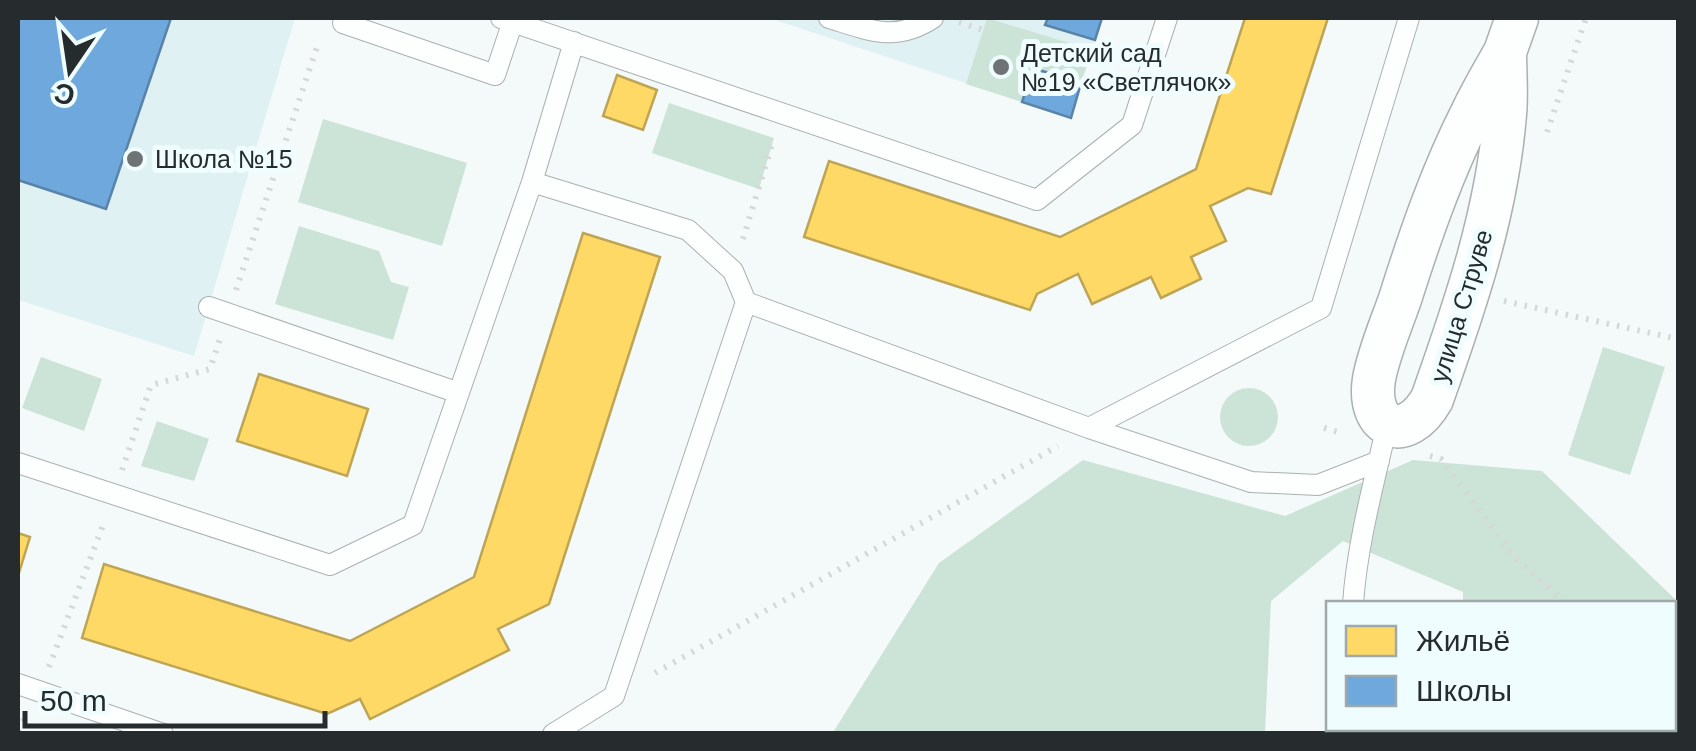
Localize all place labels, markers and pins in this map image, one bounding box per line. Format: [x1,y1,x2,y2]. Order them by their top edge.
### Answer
place label: Детский сад №19 «Светлячок» [1021,39,1231,96]
marker: Детский сад №19 «Светлячок» [990,56,1012,78]
place label: Школа №15 [155,145,293,173]
marker: Школа №15 [124,148,146,170]

